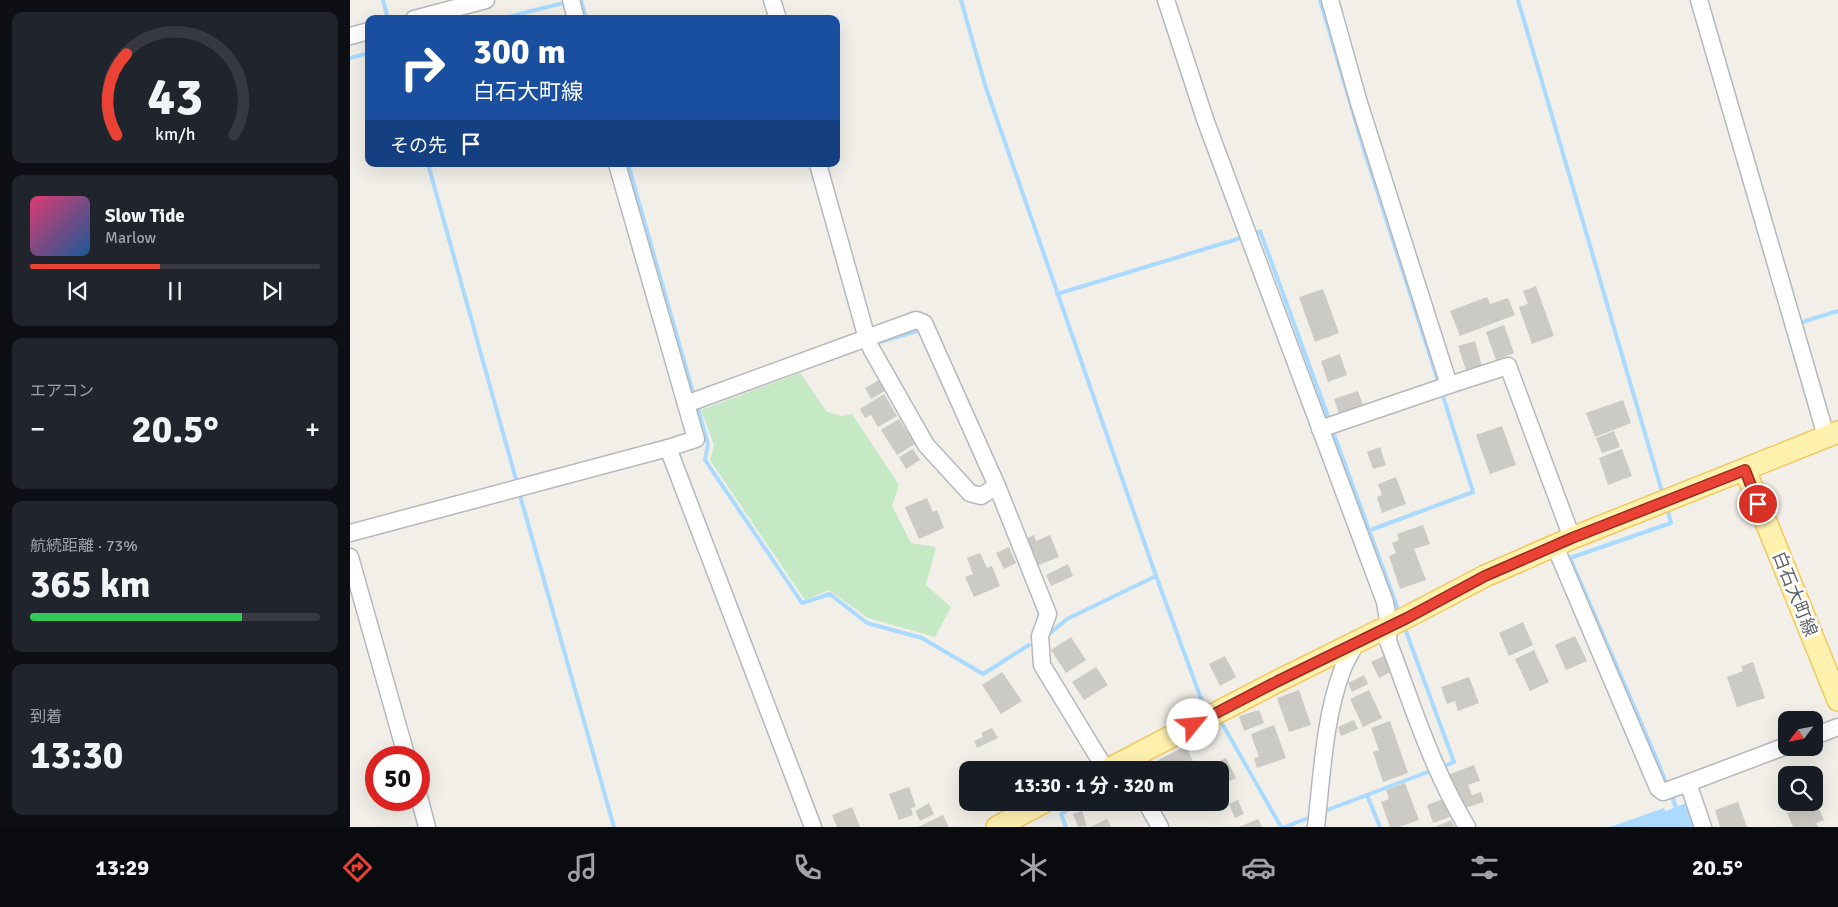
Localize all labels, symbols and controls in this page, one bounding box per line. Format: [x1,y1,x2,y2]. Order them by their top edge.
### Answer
text: 300 m [473,30,566,73]
icon: right [390,35,455,100]
text: 43 [147,65,203,129]
text: 白石大町線 [473,78,583,105]
text: km/h [155,123,195,145]
icon: arrive [457,130,485,158]
text: その先 [390,134,447,158]
text: Slow Tide [105,204,185,228]
text: Marlow [105,228,156,248]
icon: previous [64,277,92,305]
icon: pause [161,277,189,305]
icon: next [258,277,286,305]
text: エアコン [30,381,94,401]
text: 20.5° [131,406,219,453]
text: − [30,412,45,446]
text: + [305,412,320,446]
pin [1737,483,1779,525]
icon: arrive [1744,490,1772,518]
text: 航続距離 · 73% [30,536,138,556]
street label: 白石大町線 [1768,548,1822,640]
text: 365 km [30,561,151,608]
position arrow [1166,698,1218,750]
text: 到着 [30,707,62,727]
north arrow [1778,711,1822,756]
map controls [1778,711,1823,811]
text: 13:30 [30,732,123,779]
speed limit sign: 50 [365,746,430,811]
button: search [1778,766,1823,811]
text: 13:30 · 1 分 · 320 m [1014,774,1174,798]
icon: directions [340,850,375,885]
icon: music [565,850,600,885]
icon: phone [790,850,825,885]
icon: climate [1016,850,1051,885]
icon: car [1241,850,1276,885]
icon: filters [1467,850,1502,885]
text: 13:29 [95,854,149,881]
text: 20.5° [1692,854,1743,881]

